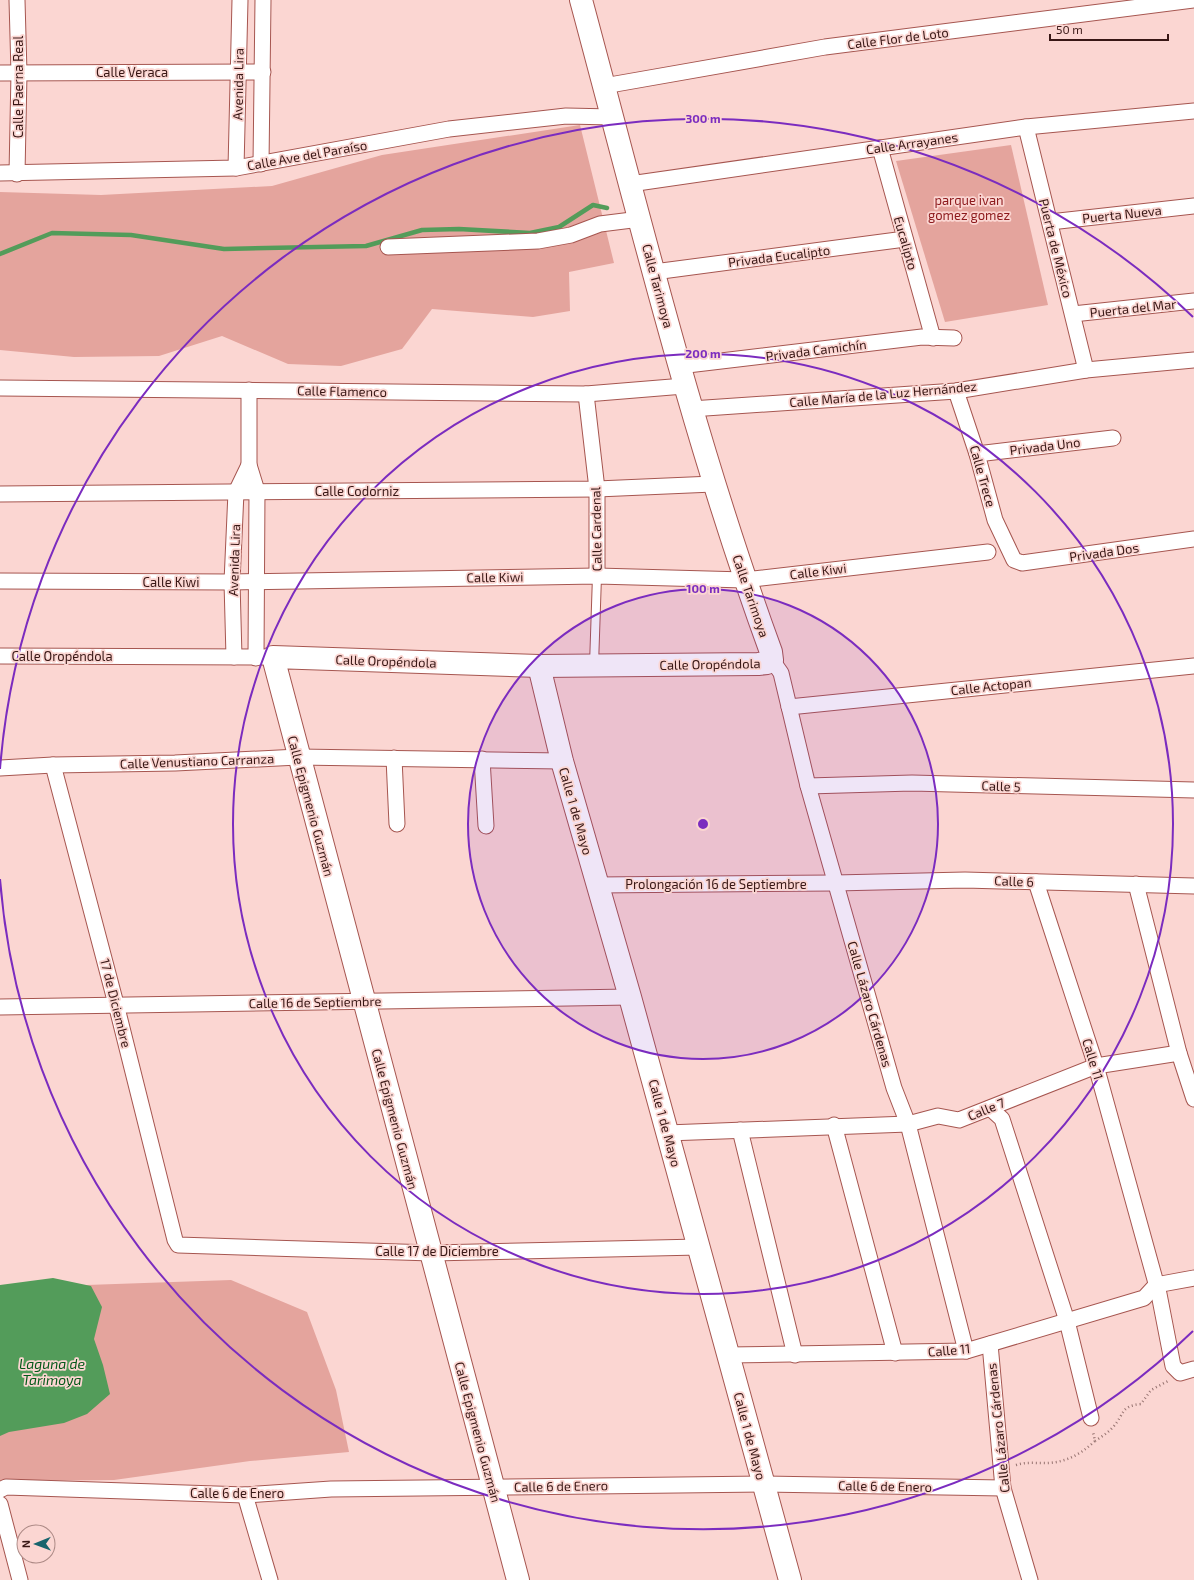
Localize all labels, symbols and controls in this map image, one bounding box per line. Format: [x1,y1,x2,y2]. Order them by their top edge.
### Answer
scale bar [1050,16,1168,42]
text: 50 m [1056,22,1083,36]
street label: Calle Flor de Loto [846,24,950,52]
street label: Calle Paerna Real [10,36,26,138]
street label: Avenida Lira [229,48,247,120]
street label: Calle Veraca [96,64,168,80]
text: 300 m [685,111,721,125]
street label: Calle Arrayanes [865,129,959,157]
street label: Calle Ave del Paraíso [246,137,368,173]
park label: parque ivan gomez gomez [928,192,1010,223]
street label: Puerta de México [1036,197,1076,299]
street label: Puerta Nueva [1082,202,1162,226]
street label: Eucalipto [891,214,921,272]
street label: Calle Tarimoya [639,242,677,330]
street label: Privada Eucalipto [727,242,831,270]
street label: Puerta del Mar [1089,296,1177,320]
street label: Privada Camichín [765,336,867,364]
text: 200 m [685,346,721,360]
street label: Calle María de la Luz Hernández [789,378,977,410]
street label: Calle Flamenco [297,382,387,400]
street label: Privada Uno [1009,434,1081,458]
street label: Calle Trece [967,443,999,509]
street label: Calle Codorniz [315,483,399,499]
street label: Calle Cardenal [587,486,605,572]
street label: Avenida Lira [225,524,243,596]
street label: Privada Dos [1068,539,1140,565]
street label: Calle Tarimoya [729,553,773,639]
street label: Calle Kiwi [789,560,847,582]
street label: Calle Kiwi [466,569,524,585]
street label: Calle Kiwi [143,574,200,590]
text: 100 m [686,581,720,595]
street label: Calle Oropéndola [11,648,113,664]
street label: Calle Oropéndola [335,651,437,671]
street label: Calle Oropéndola [659,655,761,673]
street label: Calle Actopan [950,674,1032,698]
street label: Calle Epigmenio Guzmán [284,734,338,878]
street label: Calle Venustiano Carranza [120,750,274,772]
street label: Calle 1 de Mayo [556,765,596,857]
street label: Calle 5 [981,777,1021,795]
centre of rings [696,817,710,831]
street label: Calle 6 [994,872,1034,890]
street label: Prolongación 16 de Septiembre [625,876,807,892]
street label: Calle Lázaro Cárdenas [844,939,896,1069]
street label: 17 de Diciembre [97,957,135,1049]
street label: Calle 16 de Septiembre [248,993,382,1011]
street label: Calle 11 [1079,1036,1107,1082]
street label: Calle Epigmenio Guzmán [368,1047,422,1191]
street label: Calle 1 de Mayo [646,1077,684,1169]
street label: Calle 7 [965,1094,1007,1124]
street label: Calle 17 de Diciembre [375,1243,499,1259]
street label: Calle 11 [927,1340,971,1360]
water label: Laguna de Tarimoya [19,1355,85,1388]
street label: Calle Epigmenio Guzmán [451,1360,505,1504]
street label: Calle Lázaro Cárdenas [983,1362,1013,1494]
street label: Calle 1 de Mayo [731,1390,769,1482]
street label: Calle 6 de Enero [514,1477,608,1495]
street label: Calle 6 de Enero [838,1477,932,1495]
street label: Calle 6 de Enero [190,1485,284,1501]
north arrow [16,1524,56,1564]
text: N [19,1540,32,1548]

